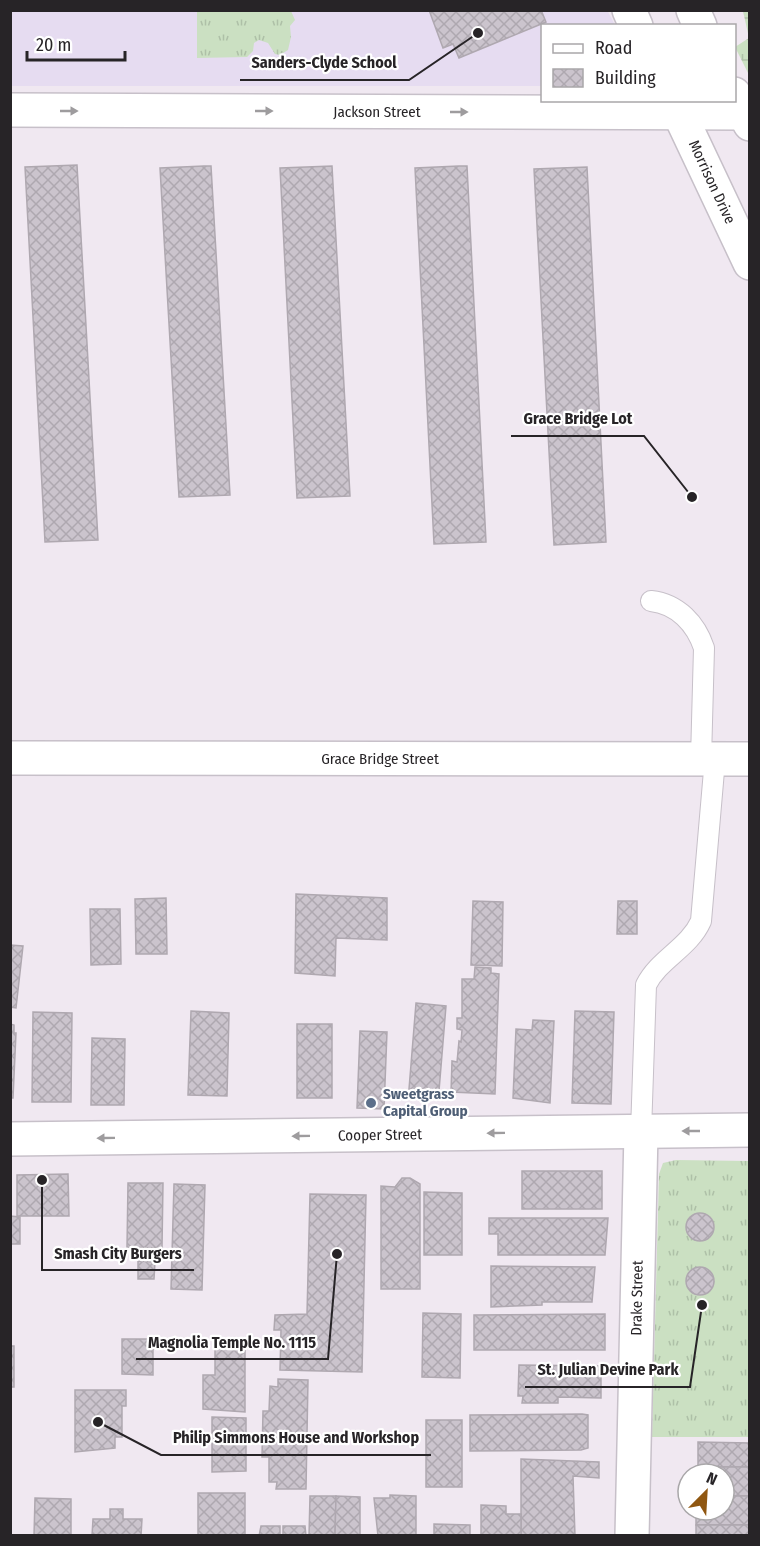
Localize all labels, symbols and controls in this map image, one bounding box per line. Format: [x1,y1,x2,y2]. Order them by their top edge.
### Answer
scale bar [27,24,124,62]
legend [541,24,736,102]
text: 20 m [36,34,71,56]
text: Road [595,37,632,59]
callout: Sanders-Clyde School [240,46,409,80]
text: Sanders-Clyde School [251,53,397,72]
text: Building [595,67,656,89]
street label: Jackson Street [333,103,421,121]
one-way arrow [59,106,78,116]
one-way arrow [254,106,273,116]
one-way arrow [449,107,468,117]
street label: Morrison Drive [685,137,739,227]
callout: Grace Bridge Lot [511,402,644,436]
text: Grace Bridge Lot [524,409,633,428]
street label: Grace Bridge Street [321,750,439,768]
place label: Sweetgrass Capital Group [383,1085,468,1120]
marker: Sweetgrass Capital Group [364,1096,378,1110]
street label: Cooper Street [338,1125,422,1145]
one-way arrow [682,1126,701,1136]
one-way arrow [487,1128,506,1138]
one-way arrow [292,1131,311,1141]
one-way arrow [97,1133,116,1143]
callout: Smash City Burgers [42,1236,194,1270]
text: Smash City Burgers [54,1244,182,1263]
street label: Drake Street [627,1260,647,1336]
callout: Magnolia Temple No. 1115 [136,1325,328,1359]
text: Magnolia Temple No. 1115 [148,1333,316,1352]
callout: St. Julian Devine Park [525,1353,690,1387]
text: St. Julian Devine Park [537,1360,679,1379]
callout: Philip Simmons House and Workshop [161,1421,431,1455]
text: Philip Simmons House and Workshop [173,1428,419,1447]
north arrow [676,1462,736,1522]
text: N [704,1468,720,1489]

